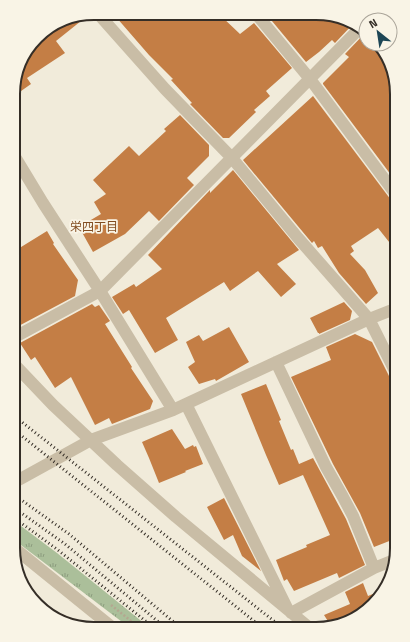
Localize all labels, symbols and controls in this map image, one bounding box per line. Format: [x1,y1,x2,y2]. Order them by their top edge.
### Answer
north arrow [358,12,398,52]
text: N [366,15,380,32]
district label: 栄四丁目 [70,217,118,236]

